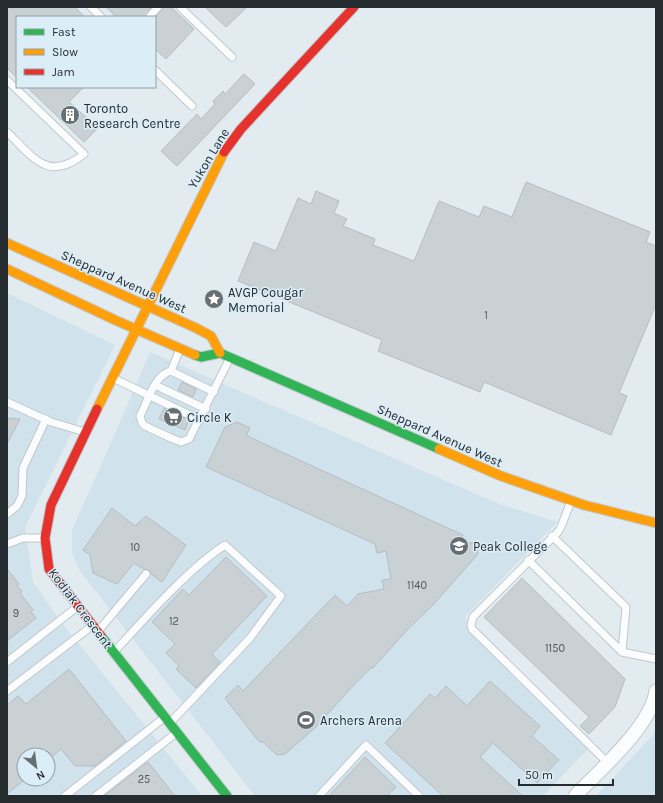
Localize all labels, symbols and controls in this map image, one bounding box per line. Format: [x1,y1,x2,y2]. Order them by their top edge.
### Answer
legend [16,16,156,88]
text: Fast [52,25,76,39]
text: Slow [52,45,78,59]
text: Jam [52,65,75,79]
place label: Toronto Research Centre [84,101,181,131]
building icon: Toronto Research Centre [59,104,81,126]
street label: Yukon Lane [185,125,232,191]
street label: Sheppard Avenue West [59,247,189,316]
place label: AVGP Cougar Memorial [228,285,304,315]
place icon: AVGP Cougar Memorial [203,288,225,310]
house number: 1 [484,309,488,322]
street label: Sheppard Avenue West [375,401,505,470]
supermarket icon: Circle K [162,406,184,428]
place label: Circle K [187,410,232,425]
school or university icon: Peak College [448,535,470,557]
place label: Peak College [473,539,548,554]
house number: 10 [130,541,140,554]
street label: Kodiak Crescent [46,565,116,651]
house number: 1140 [407,579,427,592]
house number: 9 [13,607,19,620]
house number: 12 [169,615,179,628]
house number: 1150 [545,642,565,655]
sports icon: Archers Arena [295,709,317,731]
place label: Archers Arena [320,713,402,728]
north arrow [16,747,56,787]
scale bar [519,761,613,787]
text: N [34,768,47,783]
text: 50 m [525,768,553,782]
house number: 25 [138,773,150,786]

